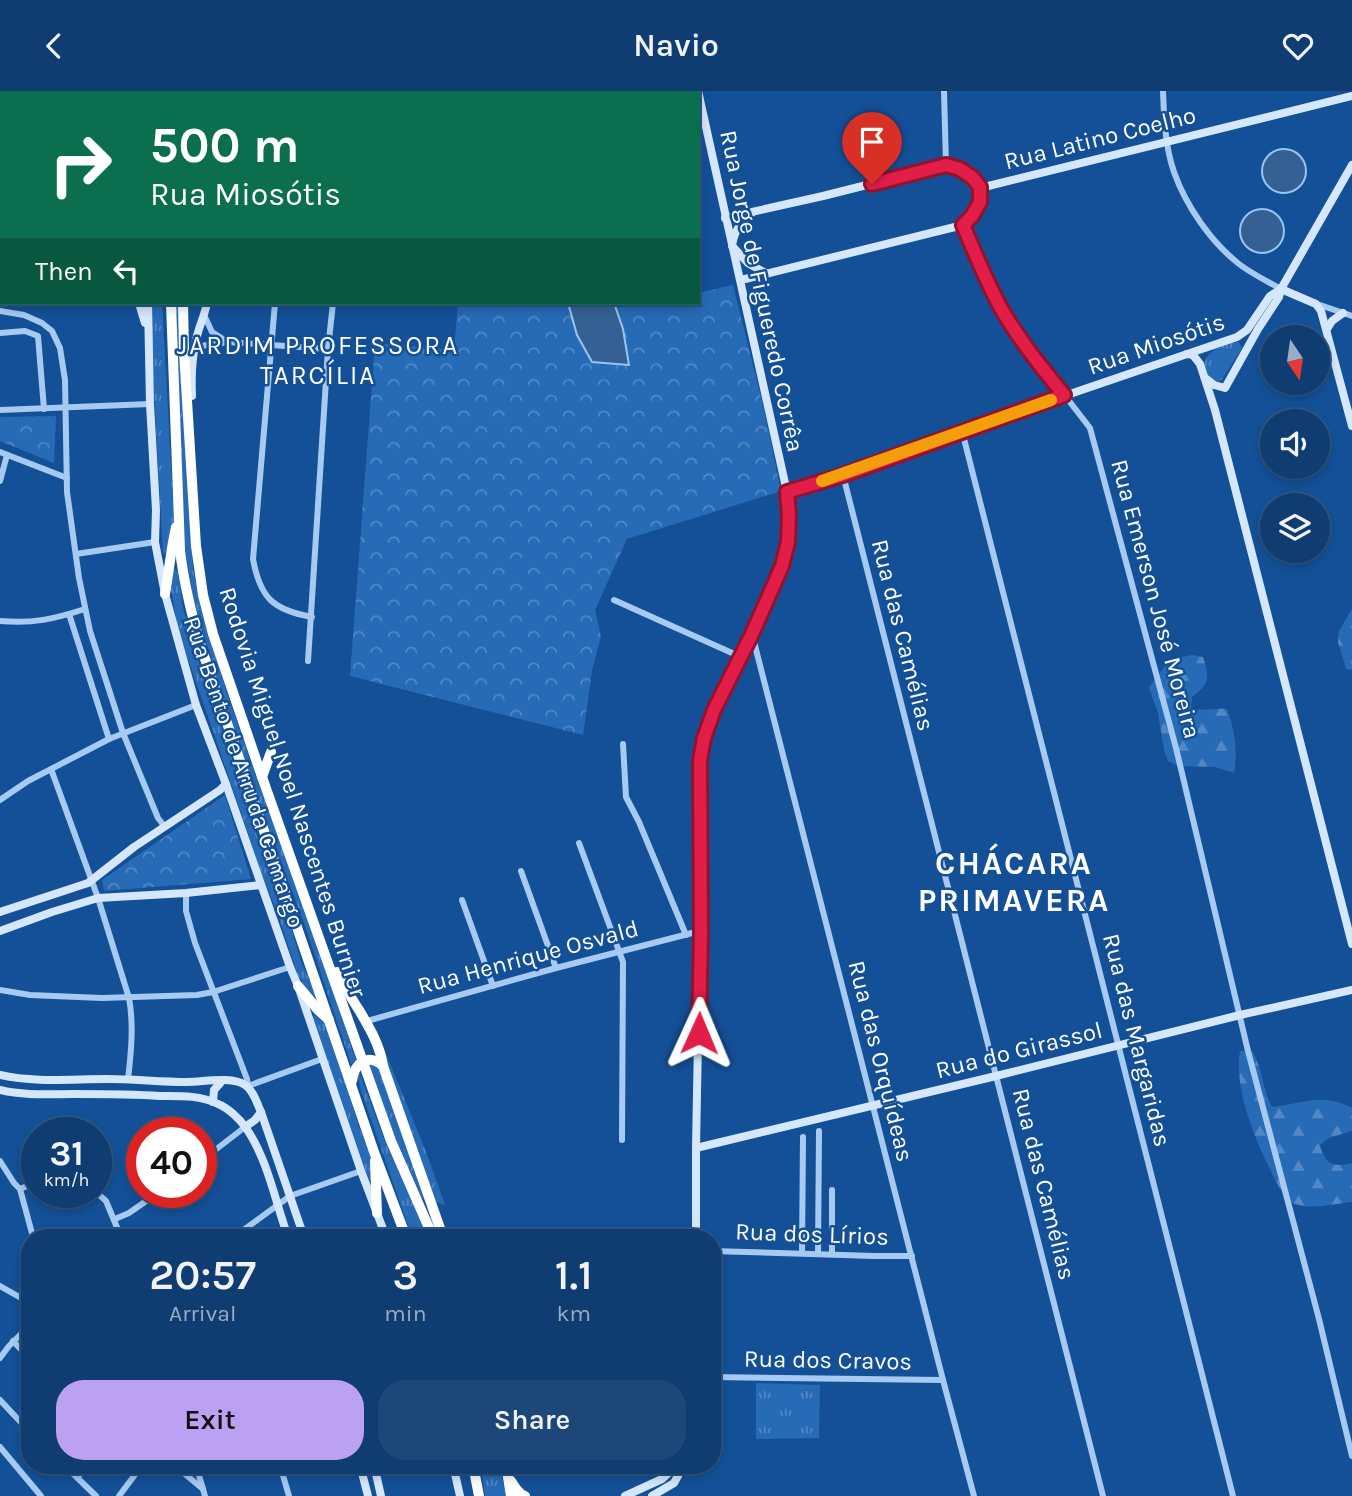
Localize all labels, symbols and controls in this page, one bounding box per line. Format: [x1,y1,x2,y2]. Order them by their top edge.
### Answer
icon: back [35,27,73,65]
text: Navio [633,27,719,64]
icon: heart [1279,27,1317,65]
street label: Rua Latino Coelho [1001,101,1199,175]
pin [842,112,902,184]
text: 500 m [150,117,299,174]
icon: right [35,119,126,210]
icon: arrive [853,123,891,161]
street label: Rua Jorge de Figueredo Corrêa [714,128,810,454]
text: Rua Miosótis [150,176,341,213]
icon: left [107,252,145,290]
text: Then [35,256,93,287]
street label: Rua Miosótis [1084,307,1228,381]
north arrow [1260,325,1330,395]
map controls [1260,325,1330,563]
district label: JARDIM PROFESSORA TARCÍLIA [177,330,459,391]
button: sound [1260,409,1330,479]
street label: Rua Emerson José Moreira [1105,456,1207,742]
button: layers [1260,493,1330,563]
street label: Rua das Camélias [866,536,940,734]
street label: Rodovia Miguel Noel Nascentes Burnier [213,583,373,1001]
street label: Rua Bento de Arruda Camargo [177,613,311,931]
district label: CHÁCARA PRIMAVERA [918,843,1110,919]
street label: Rua Henrique Osvald [414,914,642,1000]
street label: Rua das Margaridas [1097,931,1177,1149]
street label: Rua das Orquídeas [842,958,920,1164]
position arrow [662,996,736,1070]
street label: Rua do Girassol [933,1016,1105,1084]
street label: Rua das Camélias [1007,1085,1081,1283]
speed limit sign: 40 [126,1117,217,1208]
text: 31 [49,1133,84,1174]
text: km/h [44,1169,89,1191]
street label: Rua dos Lírios [735,1217,889,1251]
text: 20:57 [149,1250,256,1300]
text: 3 [393,1250,418,1300]
text: 1.1 [555,1250,593,1300]
text: Arrival [169,1300,236,1327]
text: min [384,1300,427,1327]
text: km [557,1300,591,1327]
street label: Rua dos Cravos [744,1345,912,1375]
button: Exit [56,1380,364,1460]
button: Share [378,1380,686,1460]

